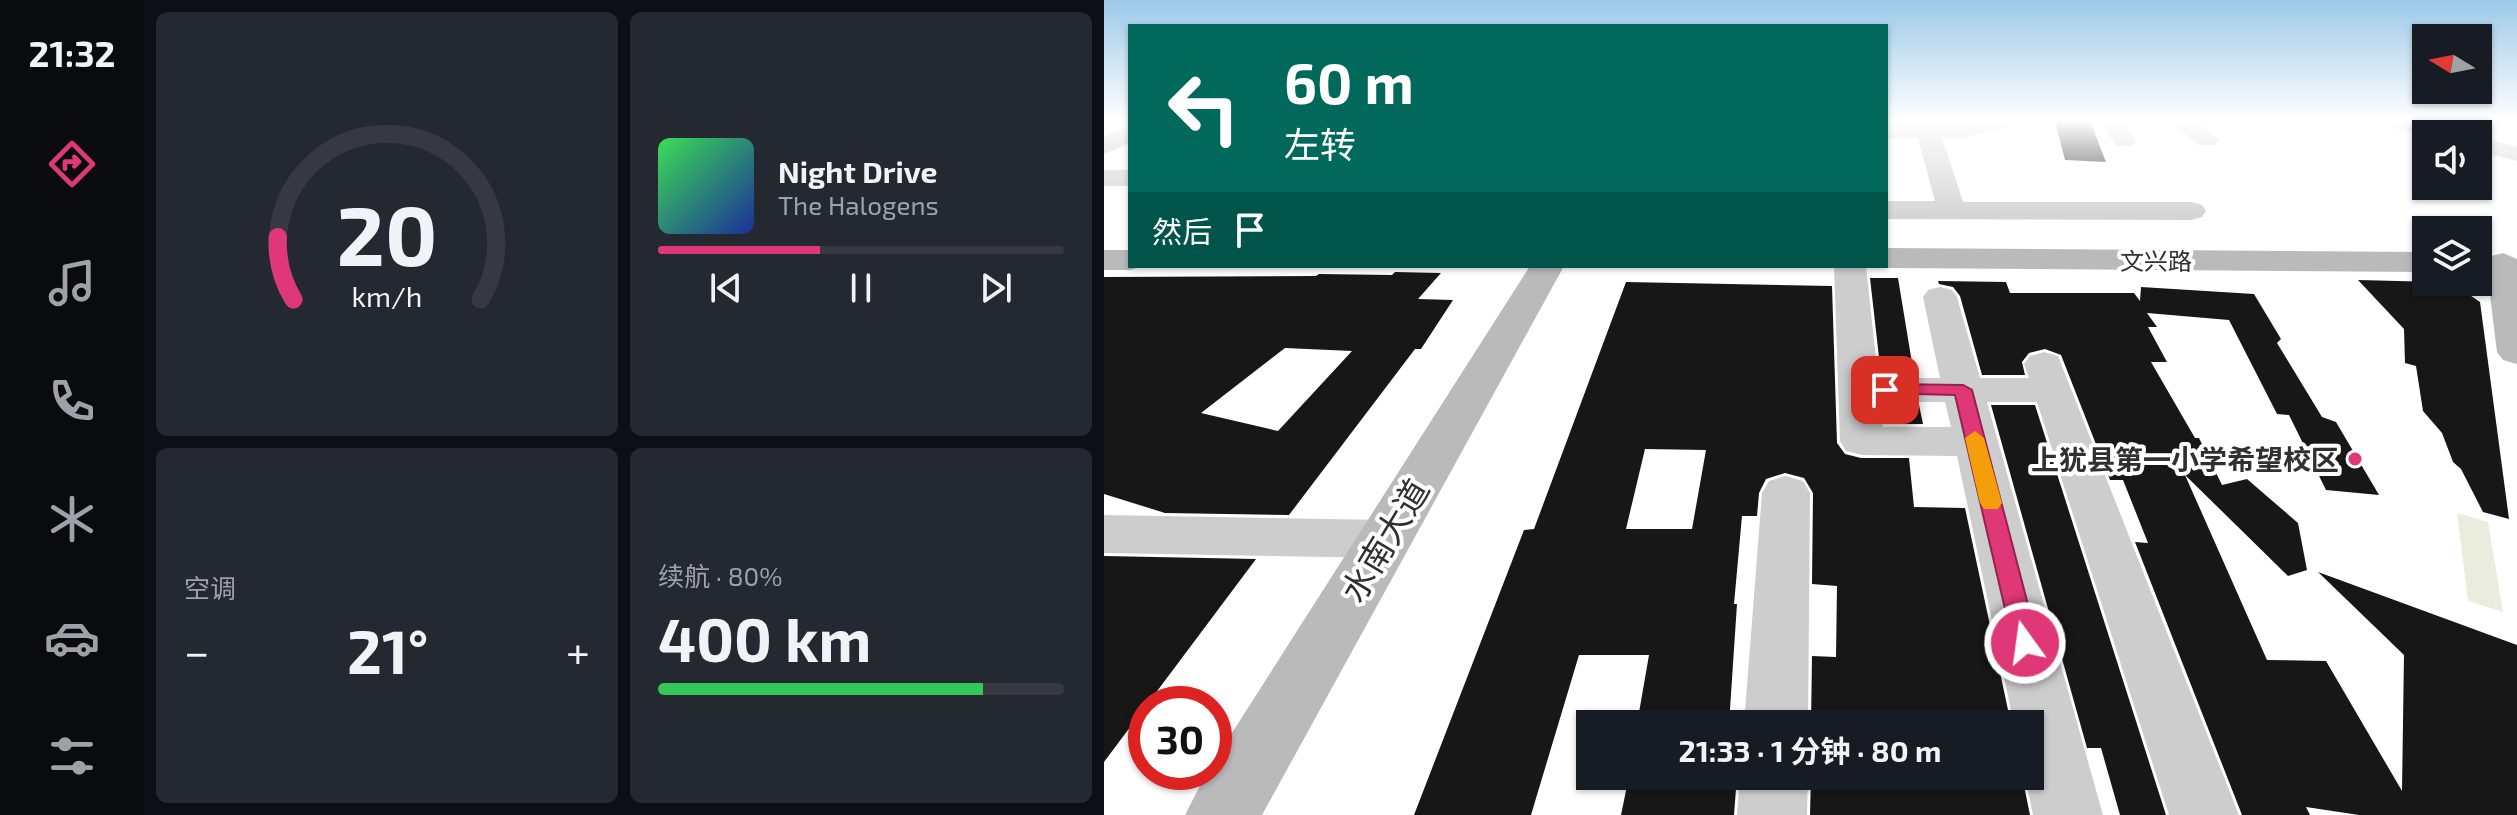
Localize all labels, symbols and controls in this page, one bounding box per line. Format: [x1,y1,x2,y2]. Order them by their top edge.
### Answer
north arrow [2412,24,2492,104]
map controls [2412,24,2492,296]
text: 21:32 [28,31,116,74]
text: 60 m [1284,48,1414,115]
icon: left [1152,56,1256,160]
button: sound [2412,120,2492,200]
text: 左转 [1284,122,1356,165]
icon: directions [44,136,100,192]
text: Night Drive [778,153,937,189]
text: 20 [337,183,437,283]
text: The Halogens [778,189,939,220]
icon: arrive [1228,208,1272,252]
text: 然后 [1152,213,1212,249]
button: layers [2412,216,2492,296]
street label: 文兴路 [2120,246,2192,275]
icon: music [44,255,100,311]
icon: previous [704,266,748,310]
icon: pause [839,266,883,310]
icon: next [974,266,1018,310]
text: km/h [352,278,422,313]
pin [1851,356,1919,424]
icon: arrive [1863,368,1907,412]
icon: phone [44,373,100,429]
place label: 上犹县第一小学希望校区 [2031,442,2339,476]
marker: 上犹县第一小学希望校区 [2346,450,2364,468]
street label: 水南大道 [1331,471,1437,609]
icon: climate [44,491,100,547]
text: 续航 · 80% [658,560,782,591]
text: 空调 [184,572,236,603]
position arrow [1983,601,2067,685]
text: 400 km [658,602,871,674]
icon: car [44,610,100,666]
text: 21° [347,614,428,686]
text: − [184,624,210,677]
text: + [566,624,590,677]
speed limit sign: 30 [1128,686,1232,790]
icon: filters [44,728,100,784]
text: 21:33 · 1 分钟 · 80 m [1678,732,1942,768]

